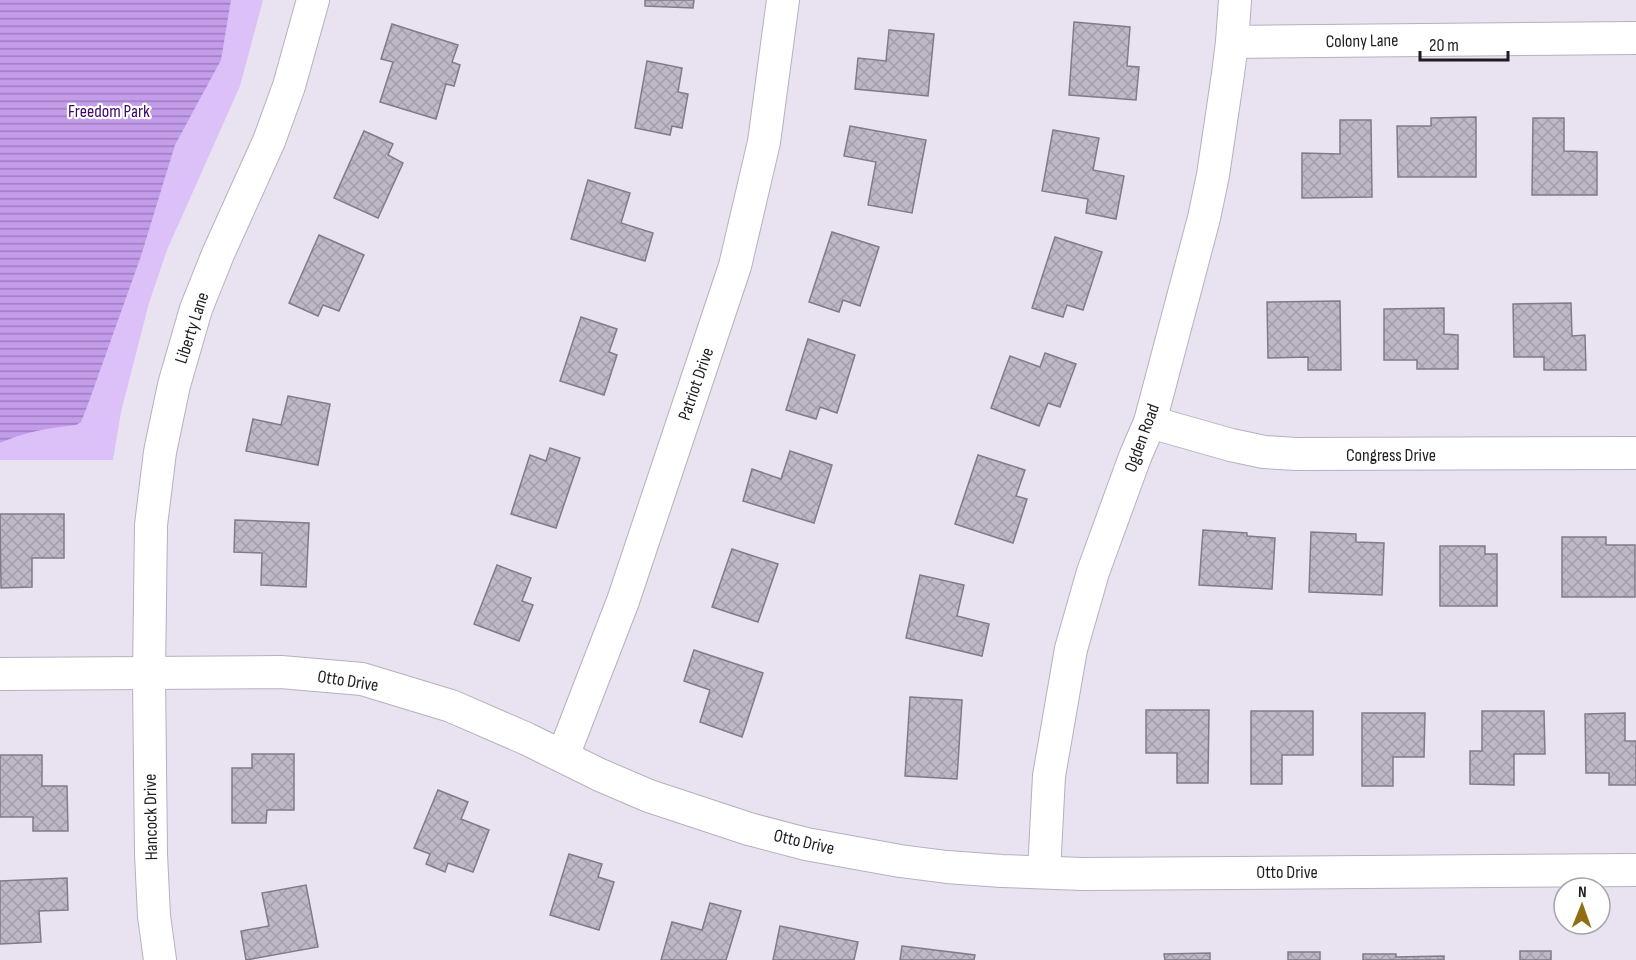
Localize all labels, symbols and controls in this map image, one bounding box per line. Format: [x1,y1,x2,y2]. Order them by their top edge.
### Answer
scale bar [1420,24,1508,62]
street label: Colony Lane [1325,30,1399,52]
text: 20 m [1429,35,1459,56]
park label: Freedom Park [68,101,150,122]
street label: Liberty Lane [171,290,213,366]
street label: Patriot Drive [674,345,718,423]
street label: Ogden Road [1120,401,1164,475]
street label: Congress Drive [1346,445,1436,466]
street label: Otto Drive [316,666,380,696]
street label: Hancock Drive [140,773,162,861]
street label: Otto Drive [772,825,836,859]
street label: Otto Drive [1256,862,1318,883]
north arrow [1552,876,1612,936]
text: N [1578,883,1587,902]

